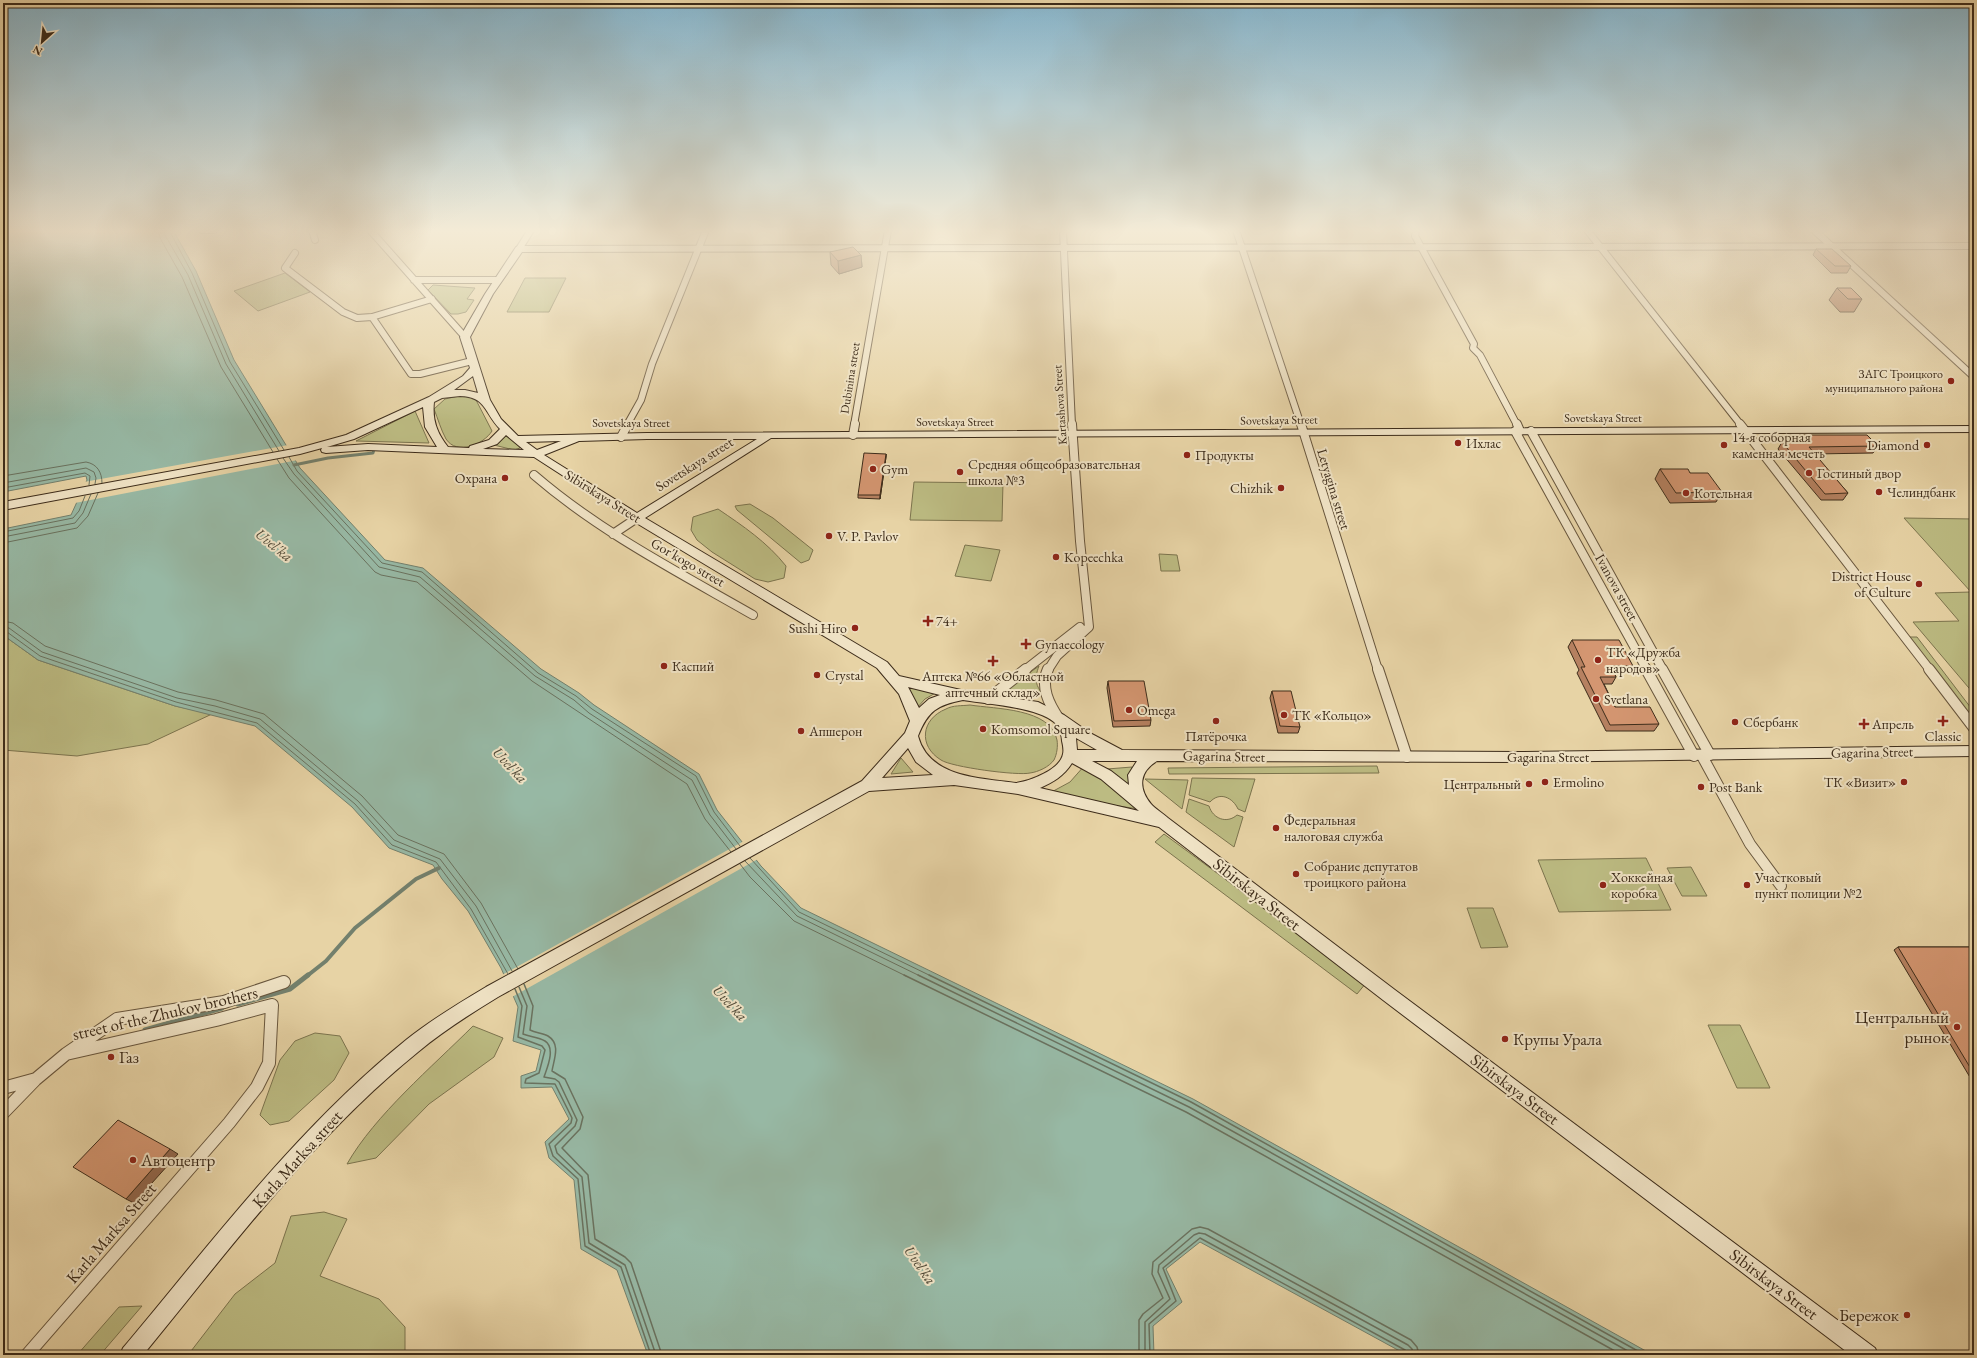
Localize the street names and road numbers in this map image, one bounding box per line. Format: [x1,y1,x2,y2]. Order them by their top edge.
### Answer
street label: Dubinina street [836,341,864,415]
street label: Kartashova Street [1049,364,1071,445]
street label: Sovetskaya Street [1564,410,1642,426]
street label: Sovetskaya Street [1240,411,1318,429]
street label: Sovetskaya Street [916,414,994,430]
street label: Sovetskaya Street [592,415,670,431]
street label: Sovetskaya street [652,433,737,495]
street label: Letyagina street [1313,446,1355,532]
street label: Sibirskaya Street [561,465,645,527]
street label: Gor'kogo street [648,534,729,591]
street label: Ivanova street [1591,551,1643,624]
street label: Gagarina Street [1831,742,1914,762]
street label: Gagarina Street [1183,746,1266,766]
street label: Gagarina Street [1507,748,1590,766]
street label: Sibirskaya Street [1209,853,1306,936]
street label: street of the Zhukov brothers [70,981,260,1045]
street label: Sibirskaya Street [1466,1048,1564,1130]
street label: Karla Marksa street [247,1105,347,1213]
street label: Karla Marksa Street [61,1177,161,1288]
street label: Sibirskaya Street [1725,1243,1823,1325]

